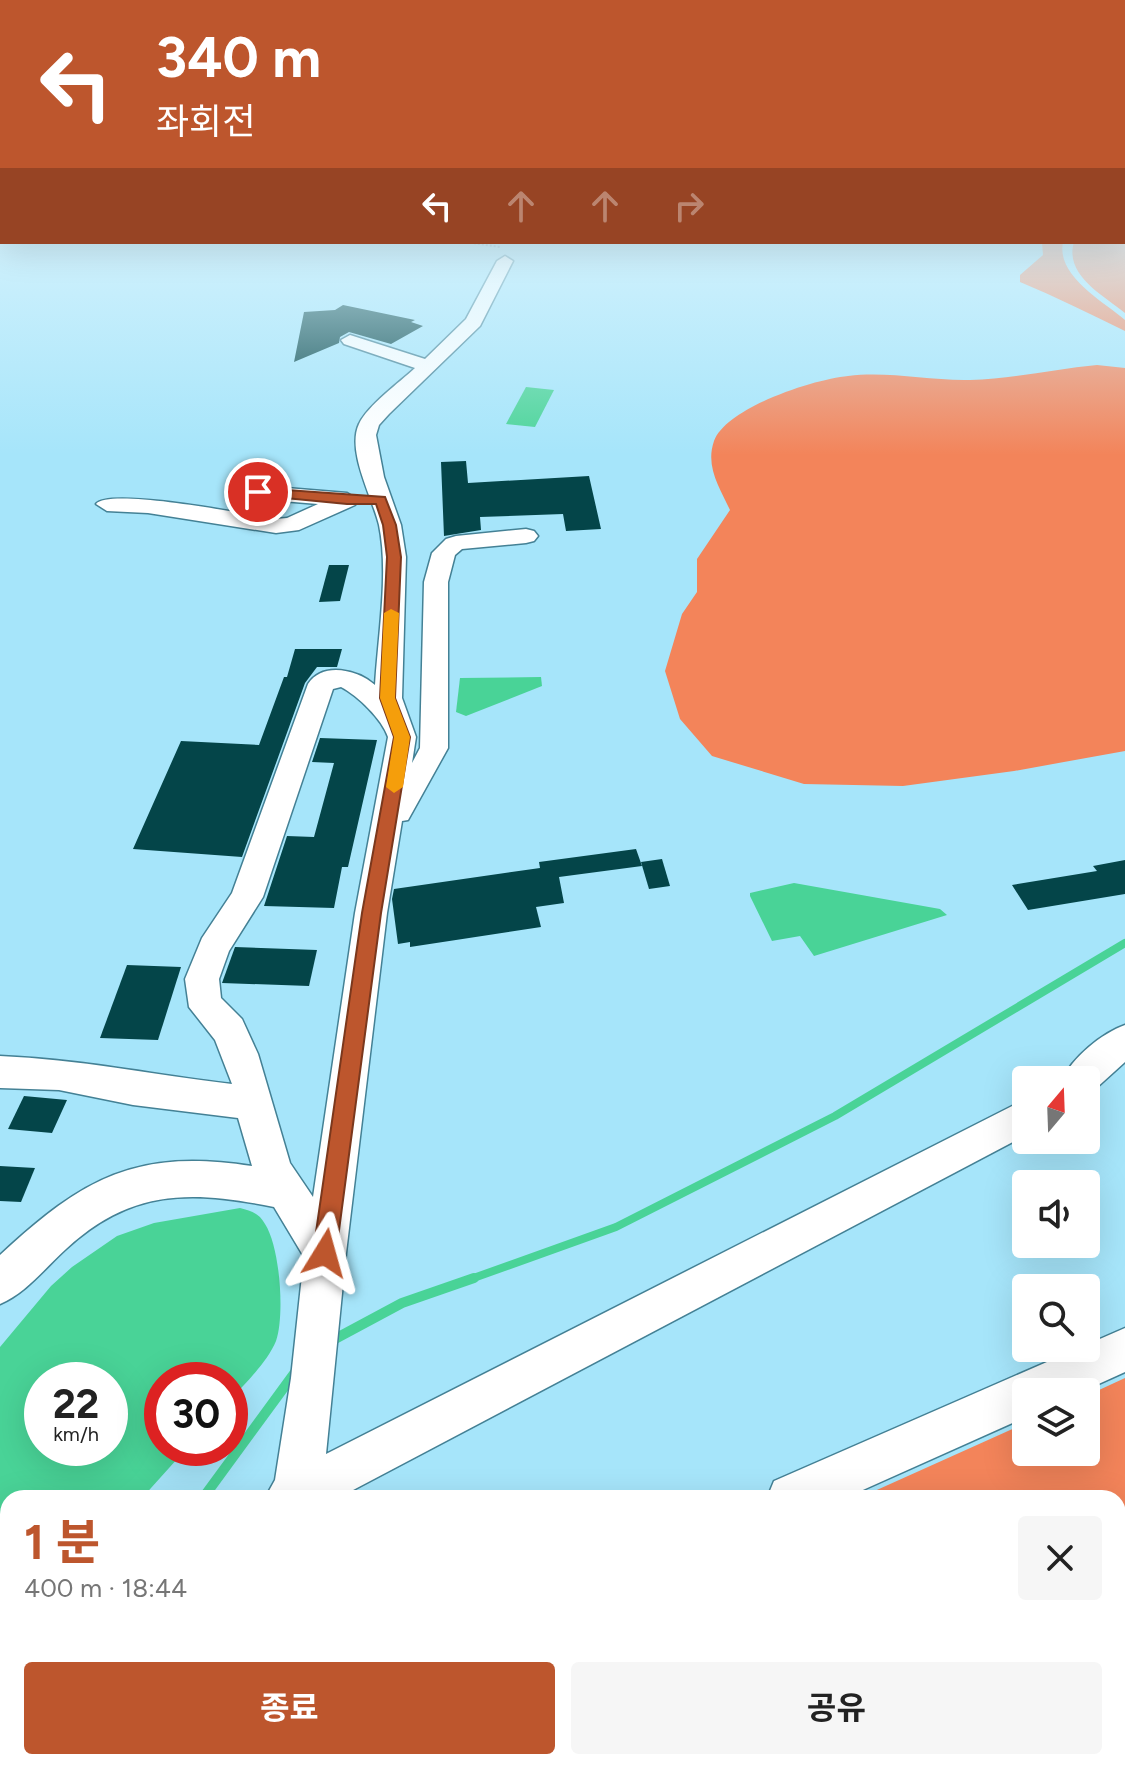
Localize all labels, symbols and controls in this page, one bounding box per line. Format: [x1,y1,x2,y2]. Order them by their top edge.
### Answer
text: 340 m [156,24,321,91]
icon: left [24,32,128,136]
text: 좌회전 [156,100,255,143]
icon: left [415,184,459,228]
icon: ahead [499,184,543,228]
icon: ahead [583,184,627,228]
icon: right [667,184,711,228]
pin [224,458,292,526]
icon: arrive [236,470,280,514]
north arrow [1012,1066,1100,1154]
map controls [1012,1066,1100,1466]
button: sound [1012,1170,1100,1258]
position arrow [283,1211,367,1295]
button: search [1012,1274,1100,1362]
speed limit sign: 30 [144,1362,248,1466]
button: layers [1012,1378,1100,1466]
text: 22 [53,1380,99,1428]
text: km/h [53,1422,99,1446]
text: 1 분 [24,1513,100,1571]
button: close [1018,1516,1102,1600]
text: 400 m · 18:44 [24,1572,187,1604]
button: 종료 [24,1662,555,1754]
button: 공유 [571,1662,1102,1754]

